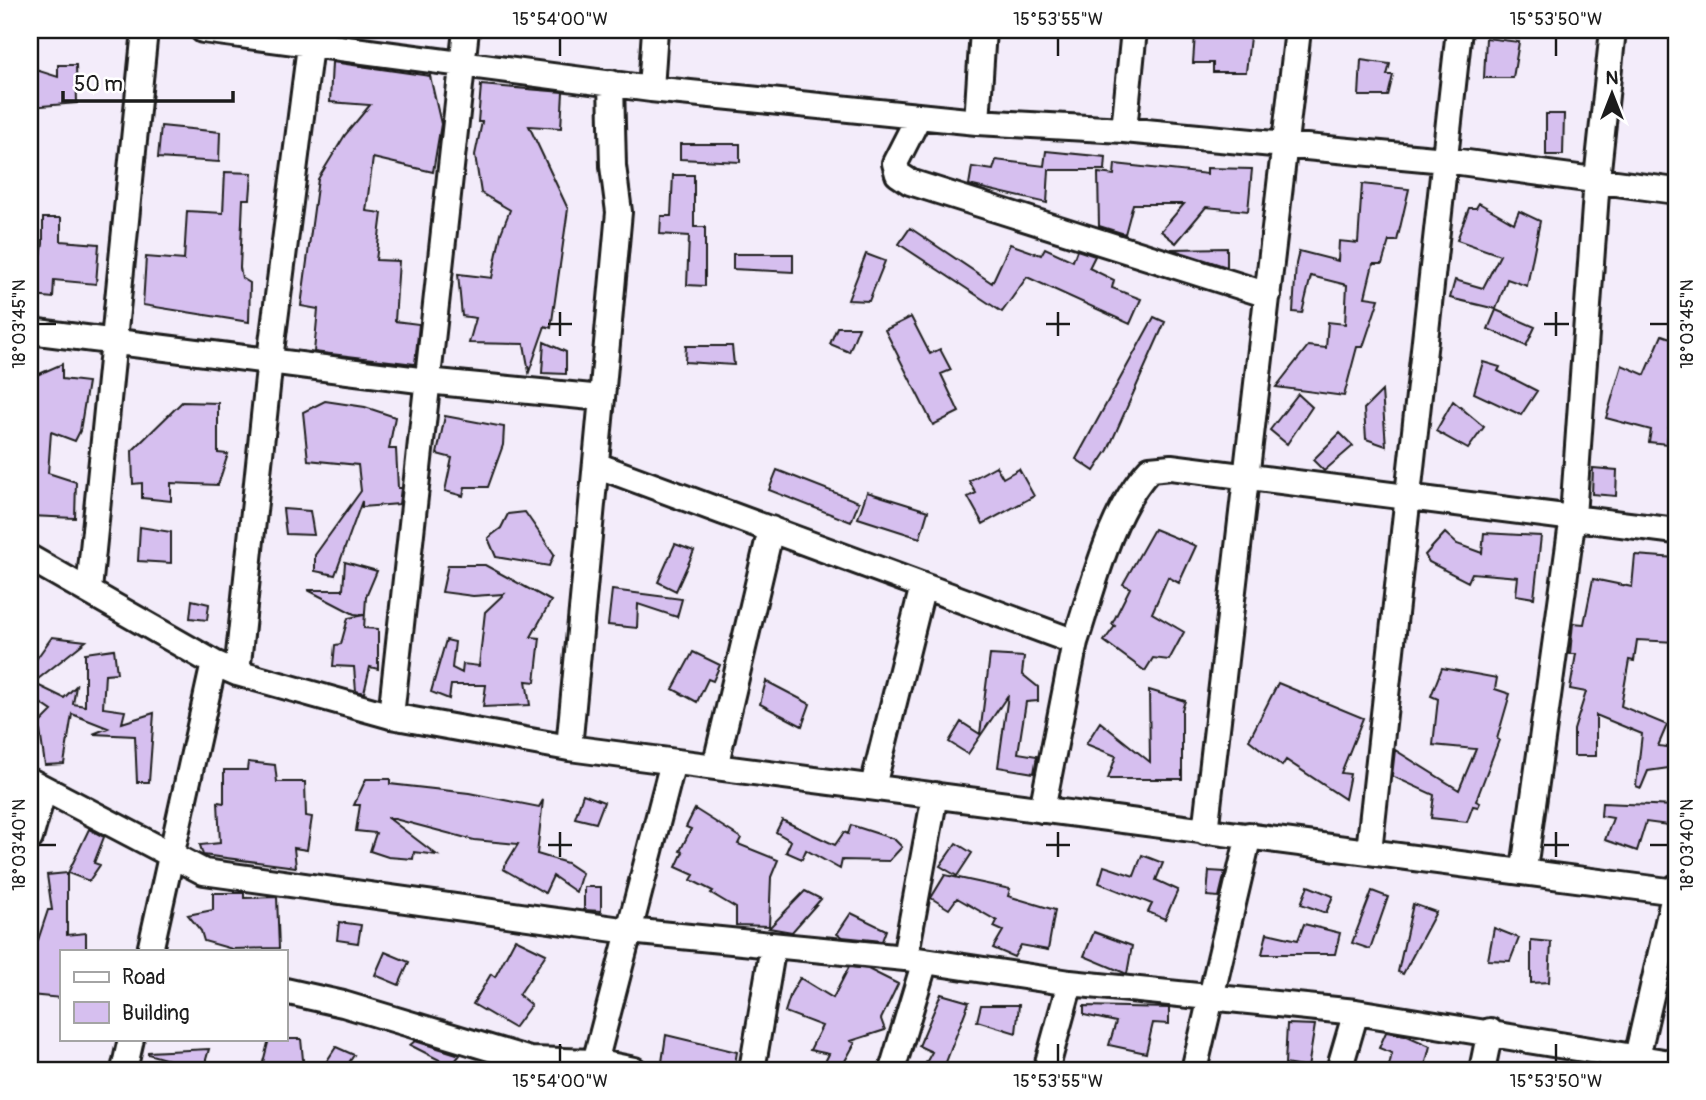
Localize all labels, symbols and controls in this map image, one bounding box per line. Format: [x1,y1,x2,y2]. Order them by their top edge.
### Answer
text: 15°54'00"W [512,8,608,31]
text: 15°53'55"W [1013,8,1103,31]
text: 15°53'50"W [1510,8,1602,31]
scale bar [63,60,233,104]
north arrow [1576,60,1646,130]
text: N [1606,66,1619,90]
text: 50 m [74,71,123,98]
text: 18°03'45"N [8,279,31,369]
text: 18°03'45"N [1676,279,1699,369]
text: 18°03'40"N [8,799,31,891]
text: 18°03'40"N [1676,799,1699,891]
legend [60,950,287,1040]
text: Road [122,964,166,991]
text: Building [122,1000,189,1027]
text: 15°54'00"W [512,1070,608,1093]
text: 15°53'55"W [1013,1070,1103,1093]
text: 15°53'50"W [1510,1070,1602,1093]

